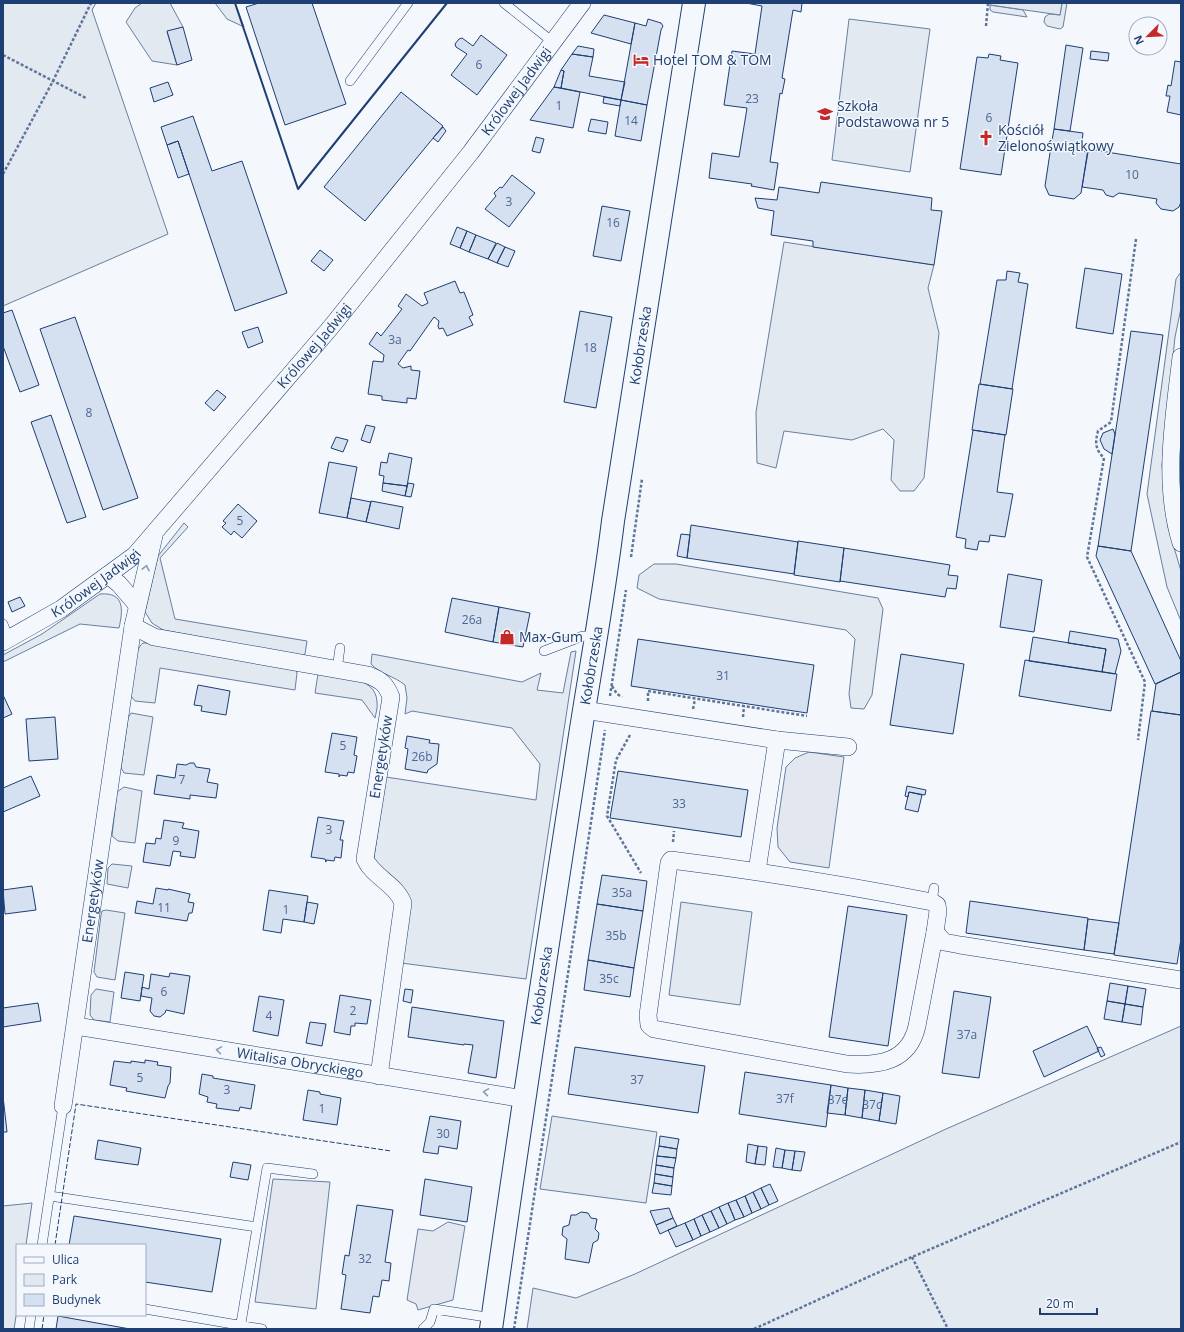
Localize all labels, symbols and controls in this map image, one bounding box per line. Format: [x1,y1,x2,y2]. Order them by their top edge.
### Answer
north arrow [1128,16,1168,56]
text: N [1130,33,1147,47]
street label: Królowej Jadwigi [477,43,555,139]
place label: Hotel TOM & TOM [653,50,772,69]
hotel icon: Hotel TOM & TOM [632,51,650,69]
house number: 6 [476,56,483,73]
house number: 23 [745,90,759,107]
place label: Szkoła Podstawowa nr 5 [837,96,949,131]
house number: 1 [556,97,562,114]
school or university icon: Szkoła Podstawowa nr 5 [816,105,834,123]
house number: 6 [986,109,993,126]
house number: 14 [624,112,638,129]
place label: Kościół Zielonoświątkowy [998,120,1115,155]
church icon: Kościół Zielonoświątkowy [977,129,995,147]
house number: 10 [1125,166,1139,183]
house number: 3 [506,193,513,210]
house number: 16 [606,214,620,231]
street label: Królowej Jadwigi [272,299,356,392]
street label: Kołobrzeska [624,304,656,386]
house number: 3a [388,331,402,348]
house number: 18 [583,339,597,356]
house number: 8 [86,404,93,421]
house number: 5 [237,512,244,529]
street label: Królowej Jadwigi [47,545,145,622]
one-way arrow [141,565,149,571]
house number: 26a [462,611,482,628]
street label: Kołobrzeska [575,625,607,706]
place label: Max-Gum [519,627,583,646]
shop icon: Max-Gum [498,628,516,646]
house number: 31 [716,667,730,684]
street label: Energetyków [365,714,396,800]
house number: 5 [340,737,347,754]
house number: 26b [411,748,433,765]
house number: 7 [179,771,186,788]
house number: 33 [672,795,686,812]
house number: 3 [326,821,333,838]
house number: 9 [173,832,180,849]
street label: Energetyków [77,858,108,944]
house number: 35a [612,884,632,901]
house number: 11 [157,899,171,916]
house number: 1 [283,901,289,918]
house number: 35b [605,927,627,944]
street label: Kołobrzeska [526,945,556,1026]
house number: 35c [599,970,619,987]
house number: 6 [161,983,168,1000]
house number: 2 [350,1002,357,1019]
house number: 4 [266,1007,273,1024]
house number: 37a [957,1026,977,1043]
street label: Witalisa Obryckiego [235,1042,365,1082]
one-way arrow [216,1046,222,1054]
house number: 5 [137,1069,144,1086]
house number: 37 [630,1071,644,1088]
house number: 3 [224,1081,231,1098]
one-way arrow [483,1089,489,1097]
house number: 37f [776,1090,795,1107]
house number: 37e [828,1091,848,1108]
house number: 37c [862,1096,882,1113]
house number: 1 [319,1100,325,1117]
house number: 30 [436,1125,450,1142]
legend [16,1244,146,1316]
house number: 32 [358,1250,372,1267]
text: Ulica [52,1251,79,1268]
text: Park [52,1271,78,1288]
scale bar [1040,1290,1097,1316]
text: Budynek [52,1291,102,1308]
text: 20 m [1046,1295,1074,1312]

